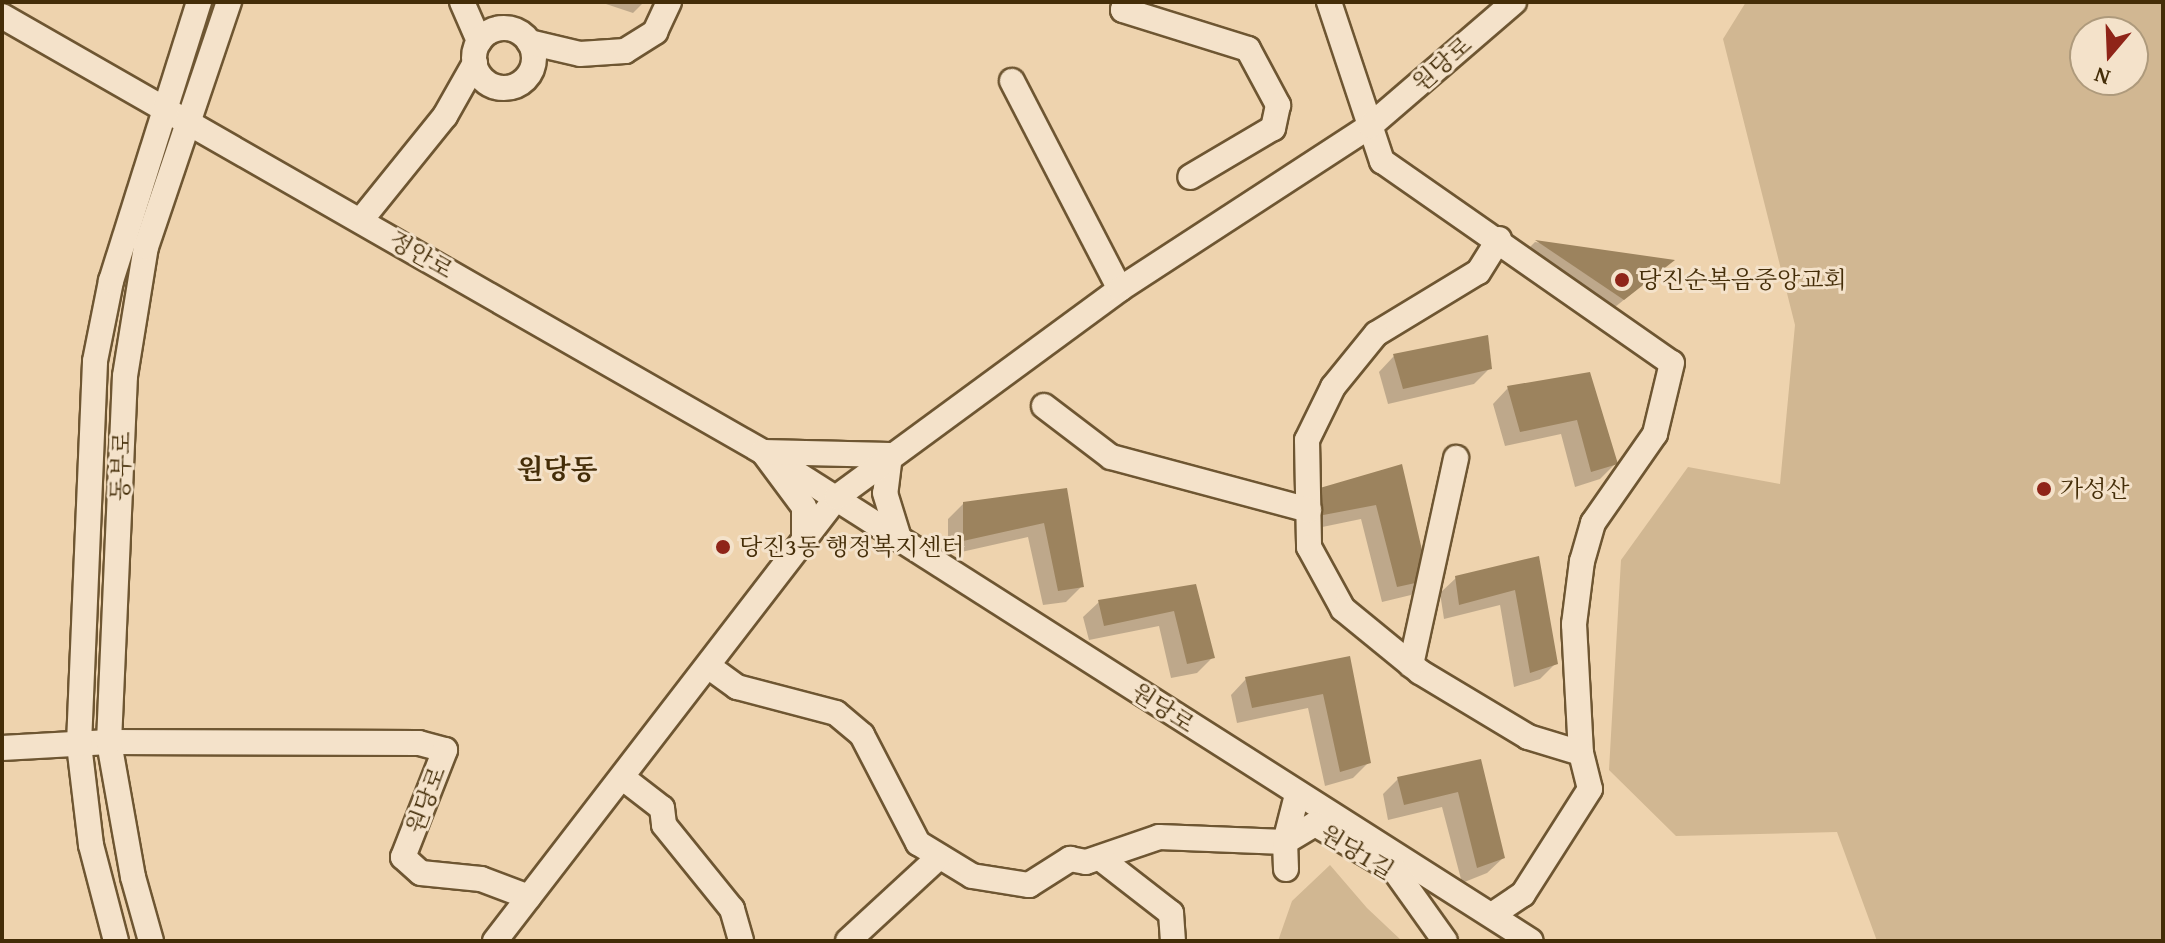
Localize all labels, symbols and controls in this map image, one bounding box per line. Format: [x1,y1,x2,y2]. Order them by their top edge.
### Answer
north arrow [2069,16,2149,96]
street label: 원당로 [1406,30,1478,98]
text: N [2090,59,2114,94]
street label: 정안로 [384,225,458,285]
place label: 당진순복음중앙교회 [1638,266,1847,294]
marker: 당진순복음중앙교회 [1613,271,1631,289]
street label: 동부로 [105,431,137,501]
district label: 원당동 [516,452,598,486]
place label: 가성산 [2060,475,2130,503]
marker: 가성산 [2035,480,2053,498]
place label: 당진3동 행정복지센터 [739,533,964,561]
marker: 당진3동 행정복지센터 [714,538,732,556]
street label: 원당로 [1126,677,1200,739]
street label: 원당로 [400,762,452,838]
street label: 원당1길 [1315,819,1399,885]

